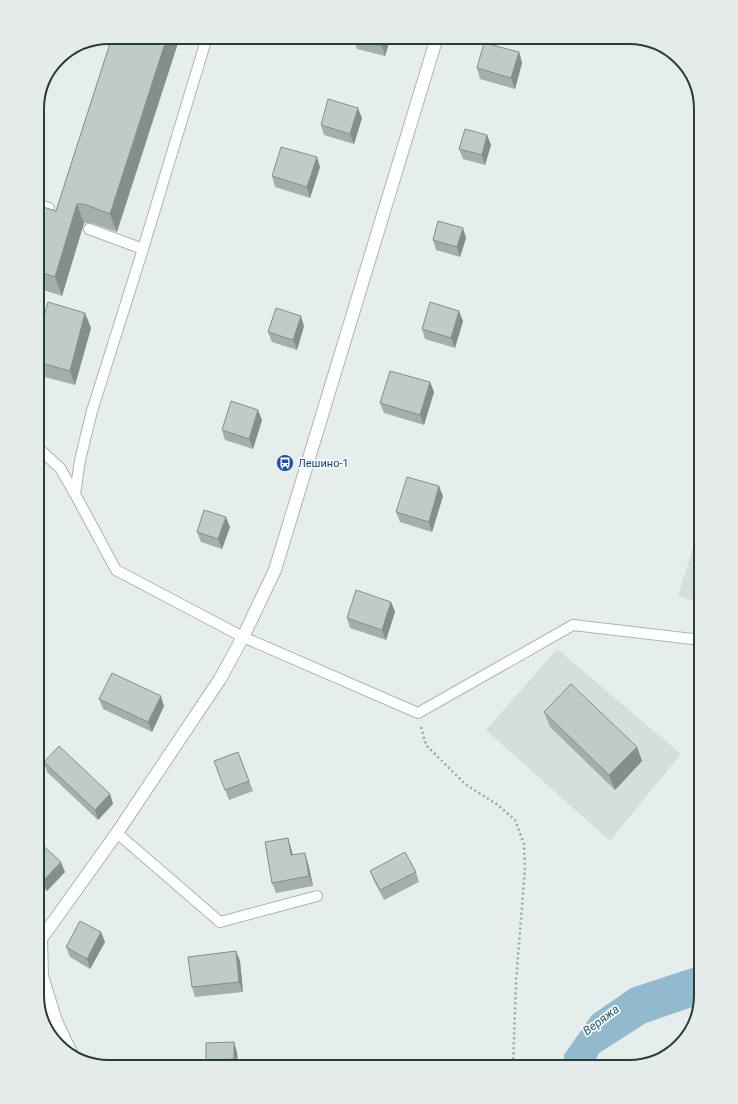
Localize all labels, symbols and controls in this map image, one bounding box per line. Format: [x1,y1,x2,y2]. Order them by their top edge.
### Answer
bus stop icon: Лешино-1 [275,453,295,473]
place label: Лешино-1 [298,457,349,470]
water label: Веряжа [580,1002,622,1038]

